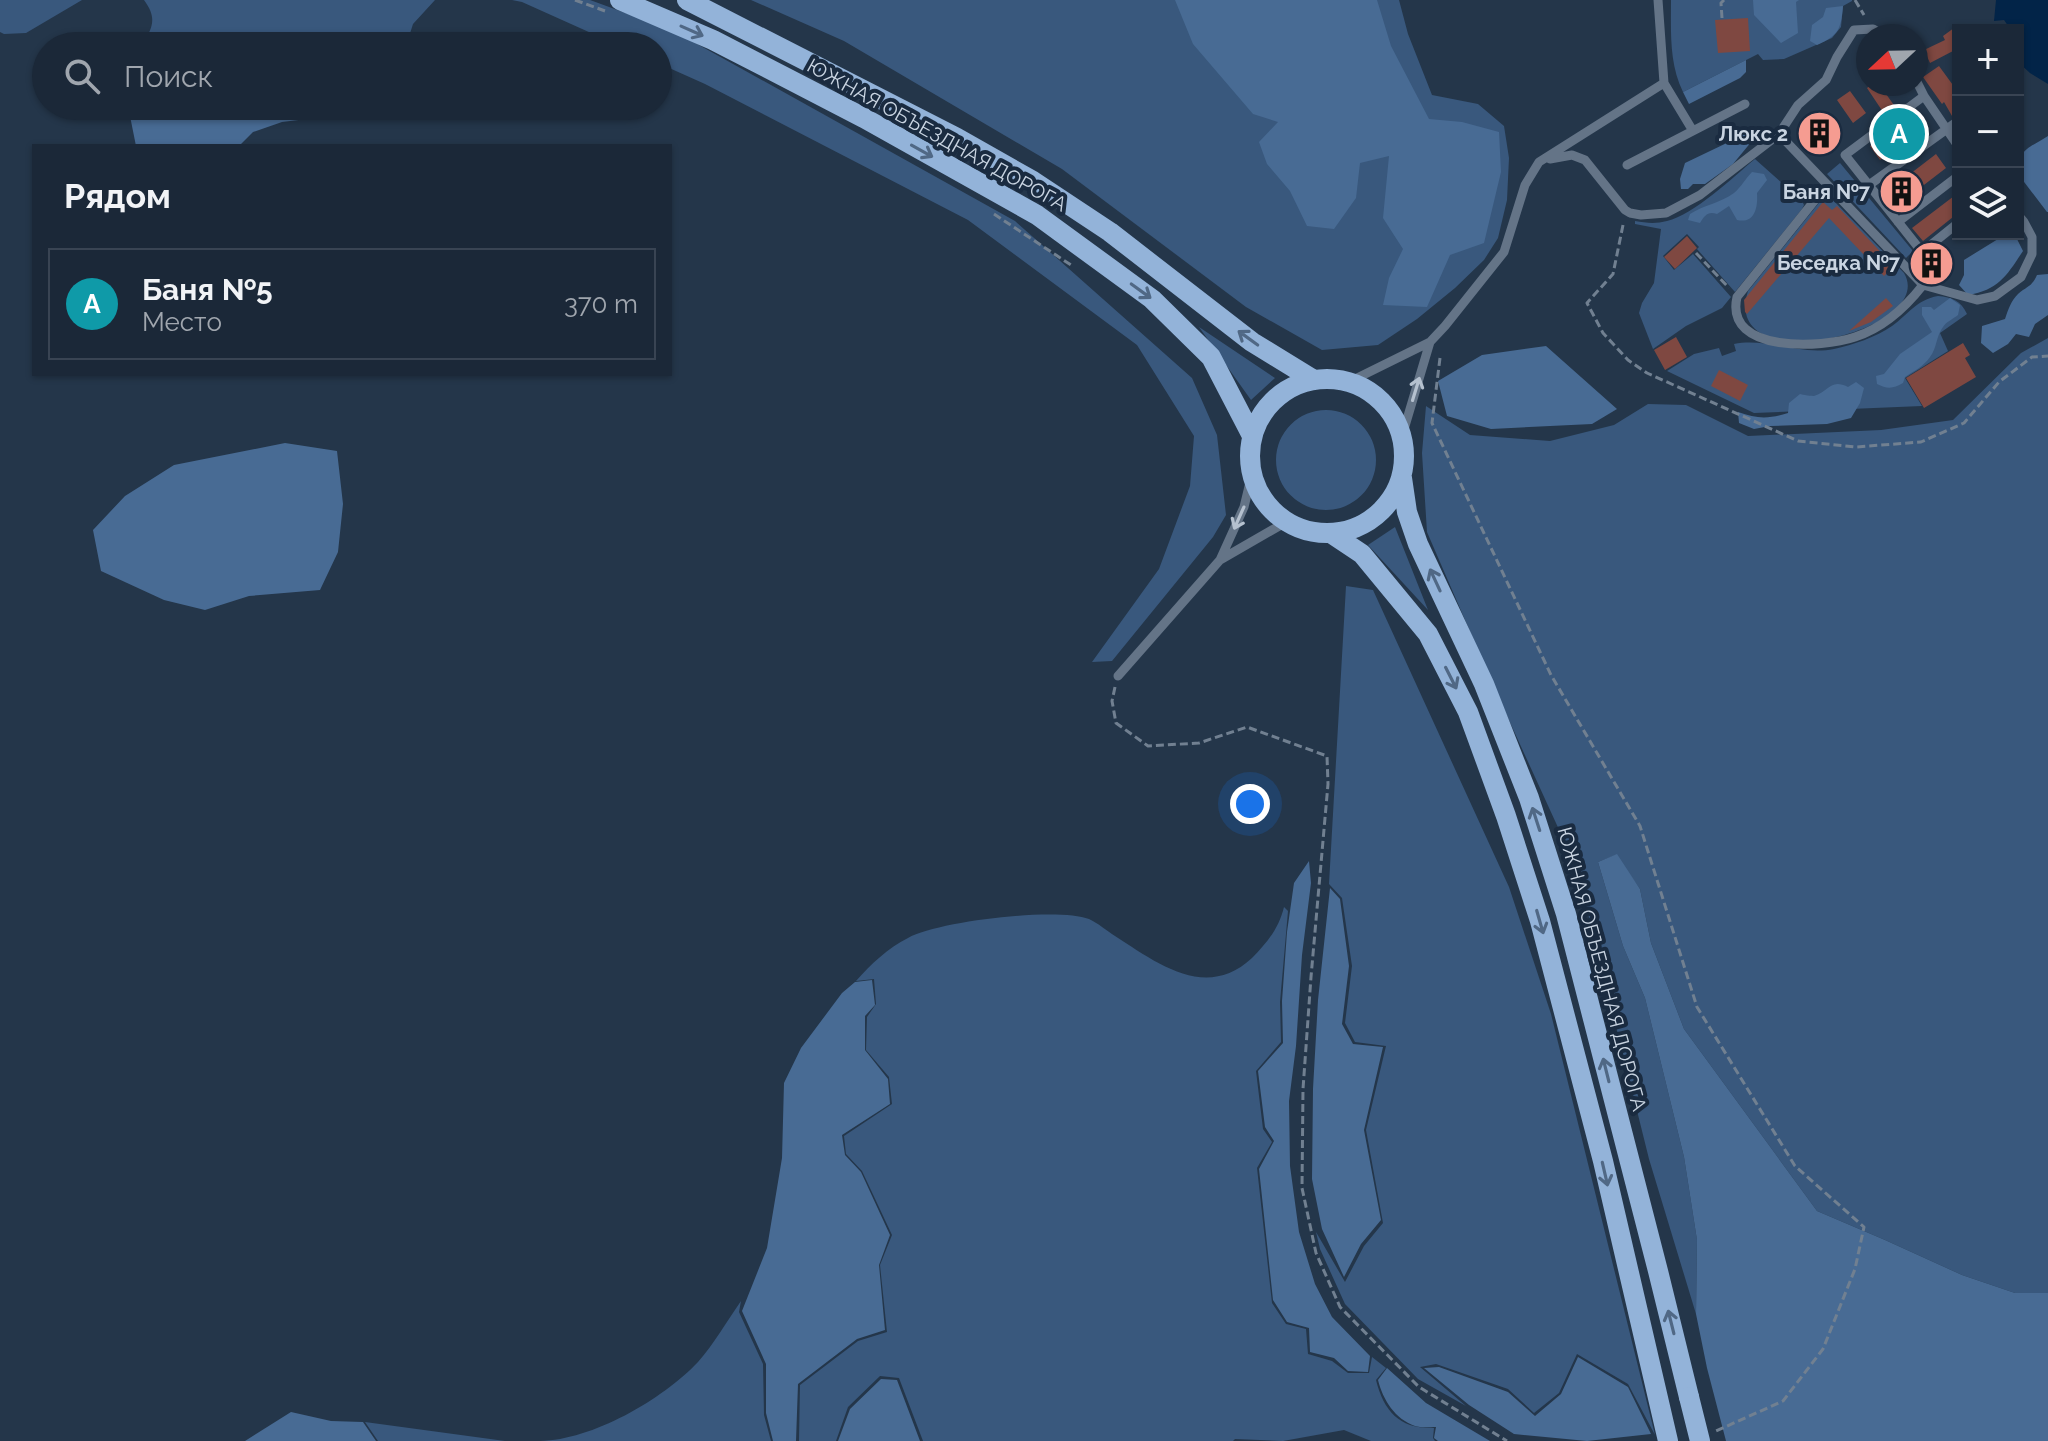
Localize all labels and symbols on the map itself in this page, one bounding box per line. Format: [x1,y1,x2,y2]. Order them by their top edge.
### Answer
one-way arrow [679,24,704,39]
north arrow [1856,24,1928,96]
street label: ЮЖНАЯ ОБЪЕЗДНАЯ ДОРОГА [803,53,1071,217]
pin: A [1873,104,1925,164]
building icon: Люкс 2 [1795,110,1843,158]
place label: Люкс 2 [1718,122,1788,146]
one-way arrow [910,144,934,159]
building icon: Баня №7 [1877,168,1925,216]
place label: Баня №7 [1783,180,1871,204]
building icon: Беседка №7 [1907,239,1955,287]
place label: Беседка №7 [1777,251,1901,275]
one-way arrow [1130,282,1151,299]
one-way arrow [1238,330,1260,347]
one-way arrow [1410,377,1424,402]
one-way arrow [1230,505,1245,530]
one-way arrow [1427,569,1442,593]
one-way arrow [1444,666,1459,690]
your location [1230,784,1270,824]
one-way arrow [1527,807,1542,832]
street label: ЮЖНАЯ ОБЪЕЗДНАЯ ДОРОГА [1552,824,1652,1114]
one-way arrow [1533,909,1548,935]
one-way arrow [1598,1057,1613,1083]
one-way arrow [1599,1160,1614,1186]
one-way arrow [1662,1309,1677,1335]

